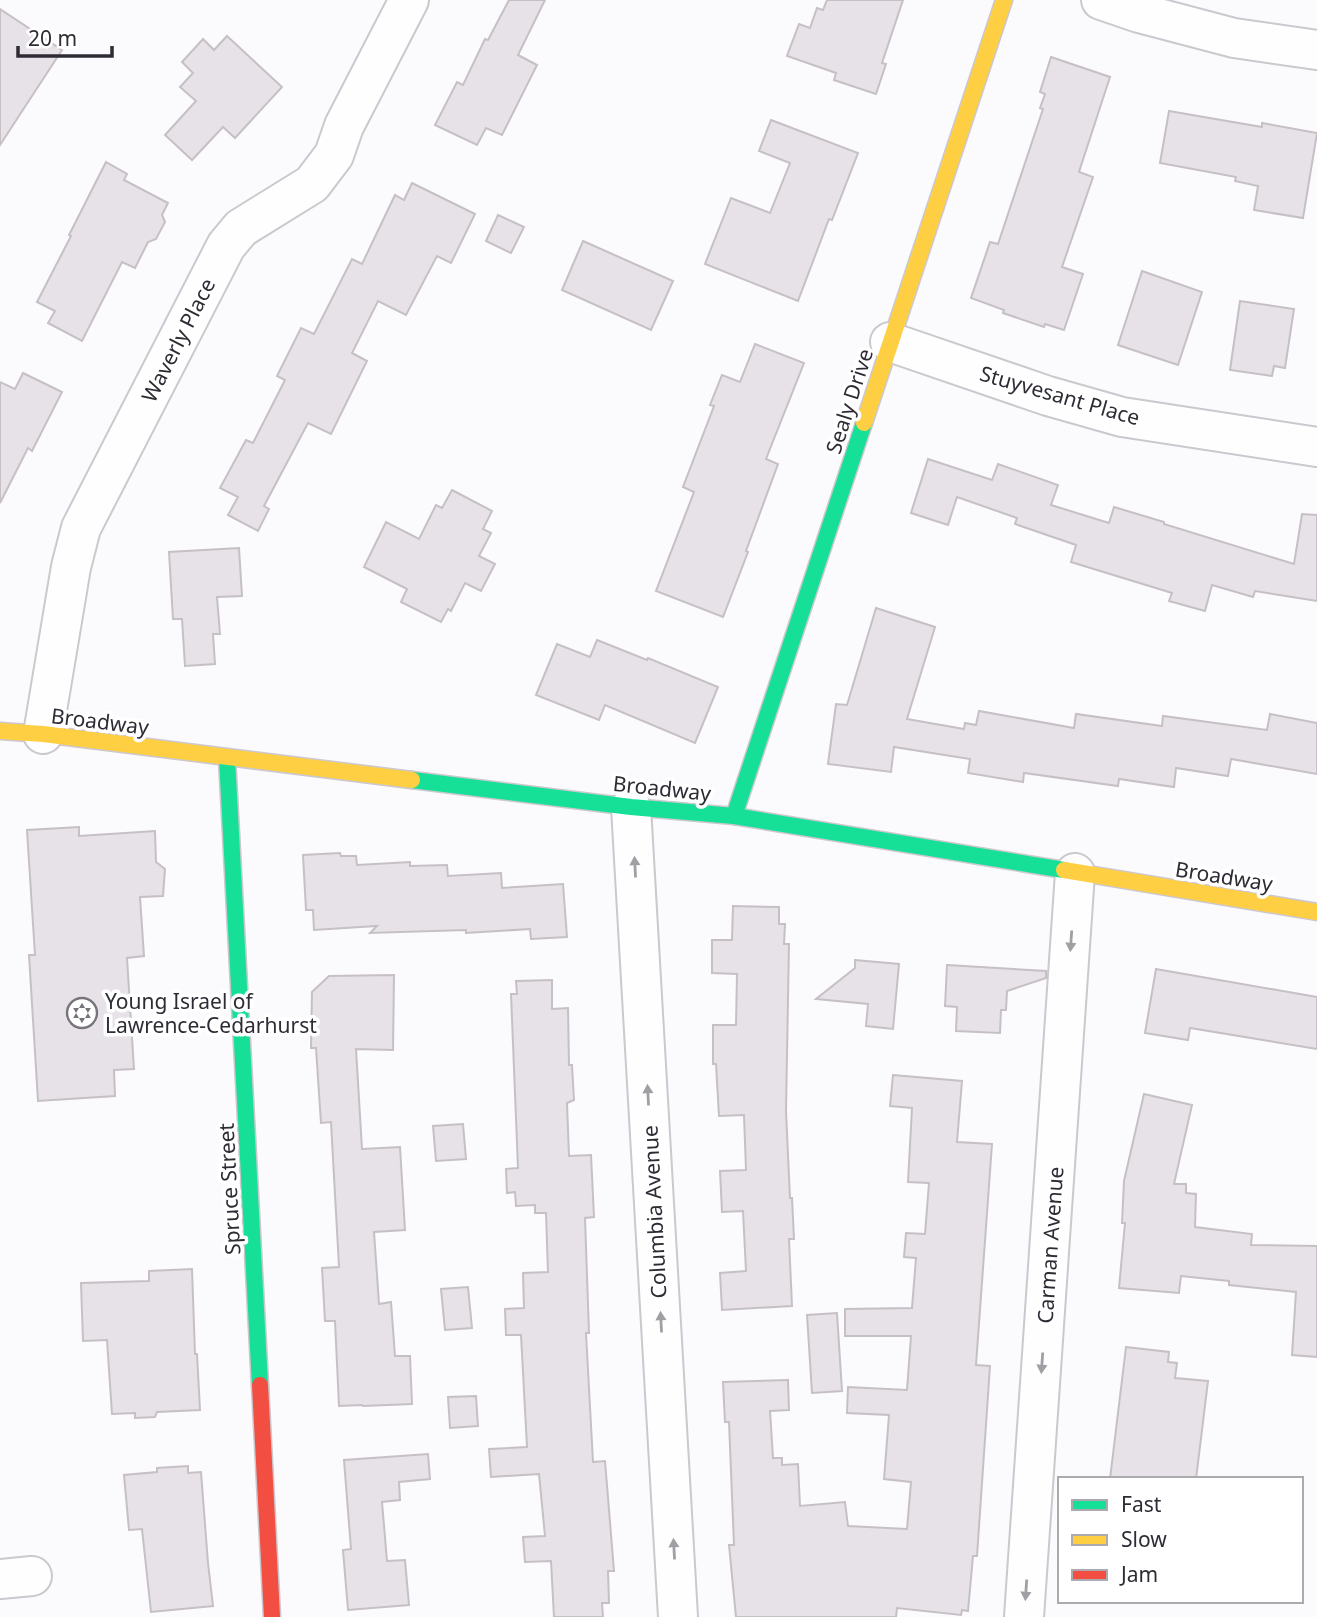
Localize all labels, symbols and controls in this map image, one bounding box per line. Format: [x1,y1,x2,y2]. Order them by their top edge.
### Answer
scale bar [18,14,112,58]
text: 20 m [28,24,77,52]
street label: Waverly Place [135,273,221,407]
street label: Sealy Drive [819,345,879,457]
street label: Stuyvesant Place [977,359,1143,431]
street label: Broadway [50,701,151,741]
street label: Broadway [612,769,713,807]
street label: Broadway [1173,854,1275,898]
one-way arrow [629,856,640,878]
one-way arrow [1065,930,1076,952]
place label: Young Israel of Lawrence-Cedarhurst [105,987,317,1039]
synagogue icon: Young Israel of Lawrence-Cedarhurst [65,996,99,1030]
one-way arrow [642,1083,653,1105]
street label: Spruce Street [212,1122,246,1256]
street label: Columbia Avenue [635,1125,673,1299]
street label: Carman Avenue [1031,1166,1069,1324]
one-way arrow [655,1311,666,1333]
one-way arrow [1036,1353,1047,1375]
legend [1058,1477,1303,1603]
text: Fast [1121,1490,1162,1518]
text: Slow [1121,1525,1167,1553]
one-way arrow [668,1538,679,1560]
text: Jam [1119,1560,1158,1588]
one-way arrow [1020,1580,1031,1602]

